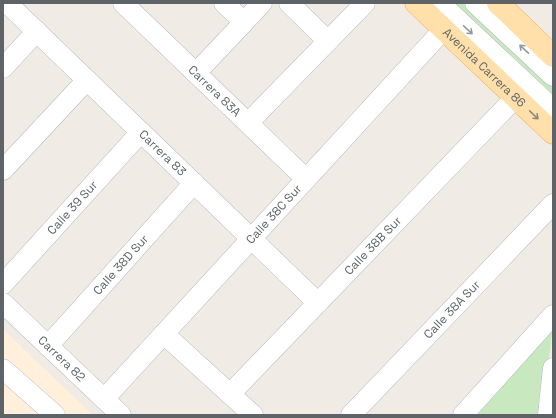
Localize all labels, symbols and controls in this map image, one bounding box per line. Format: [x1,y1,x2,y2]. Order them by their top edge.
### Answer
street label: Avenida Carrera 86 [439,25,529,111]
one-way arrow [463,25,474,34]
one-way arrow [519,45,530,54]
street label: Carrera 83A [185,62,245,120]
one-way arrow [529,110,539,120]
street label: Carrera 83 [135,127,189,179]
street label: Calle 39 Sur [44,177,101,238]
street label: Calle 38C Sur [242,181,306,247]
street label: Calle 38B Sur [341,212,405,278]
street label: Calle 38D Sur [89,231,152,298]
street label: Calle 38A Sur [420,277,484,342]
street label: Carrera 82 [35,332,89,385]

